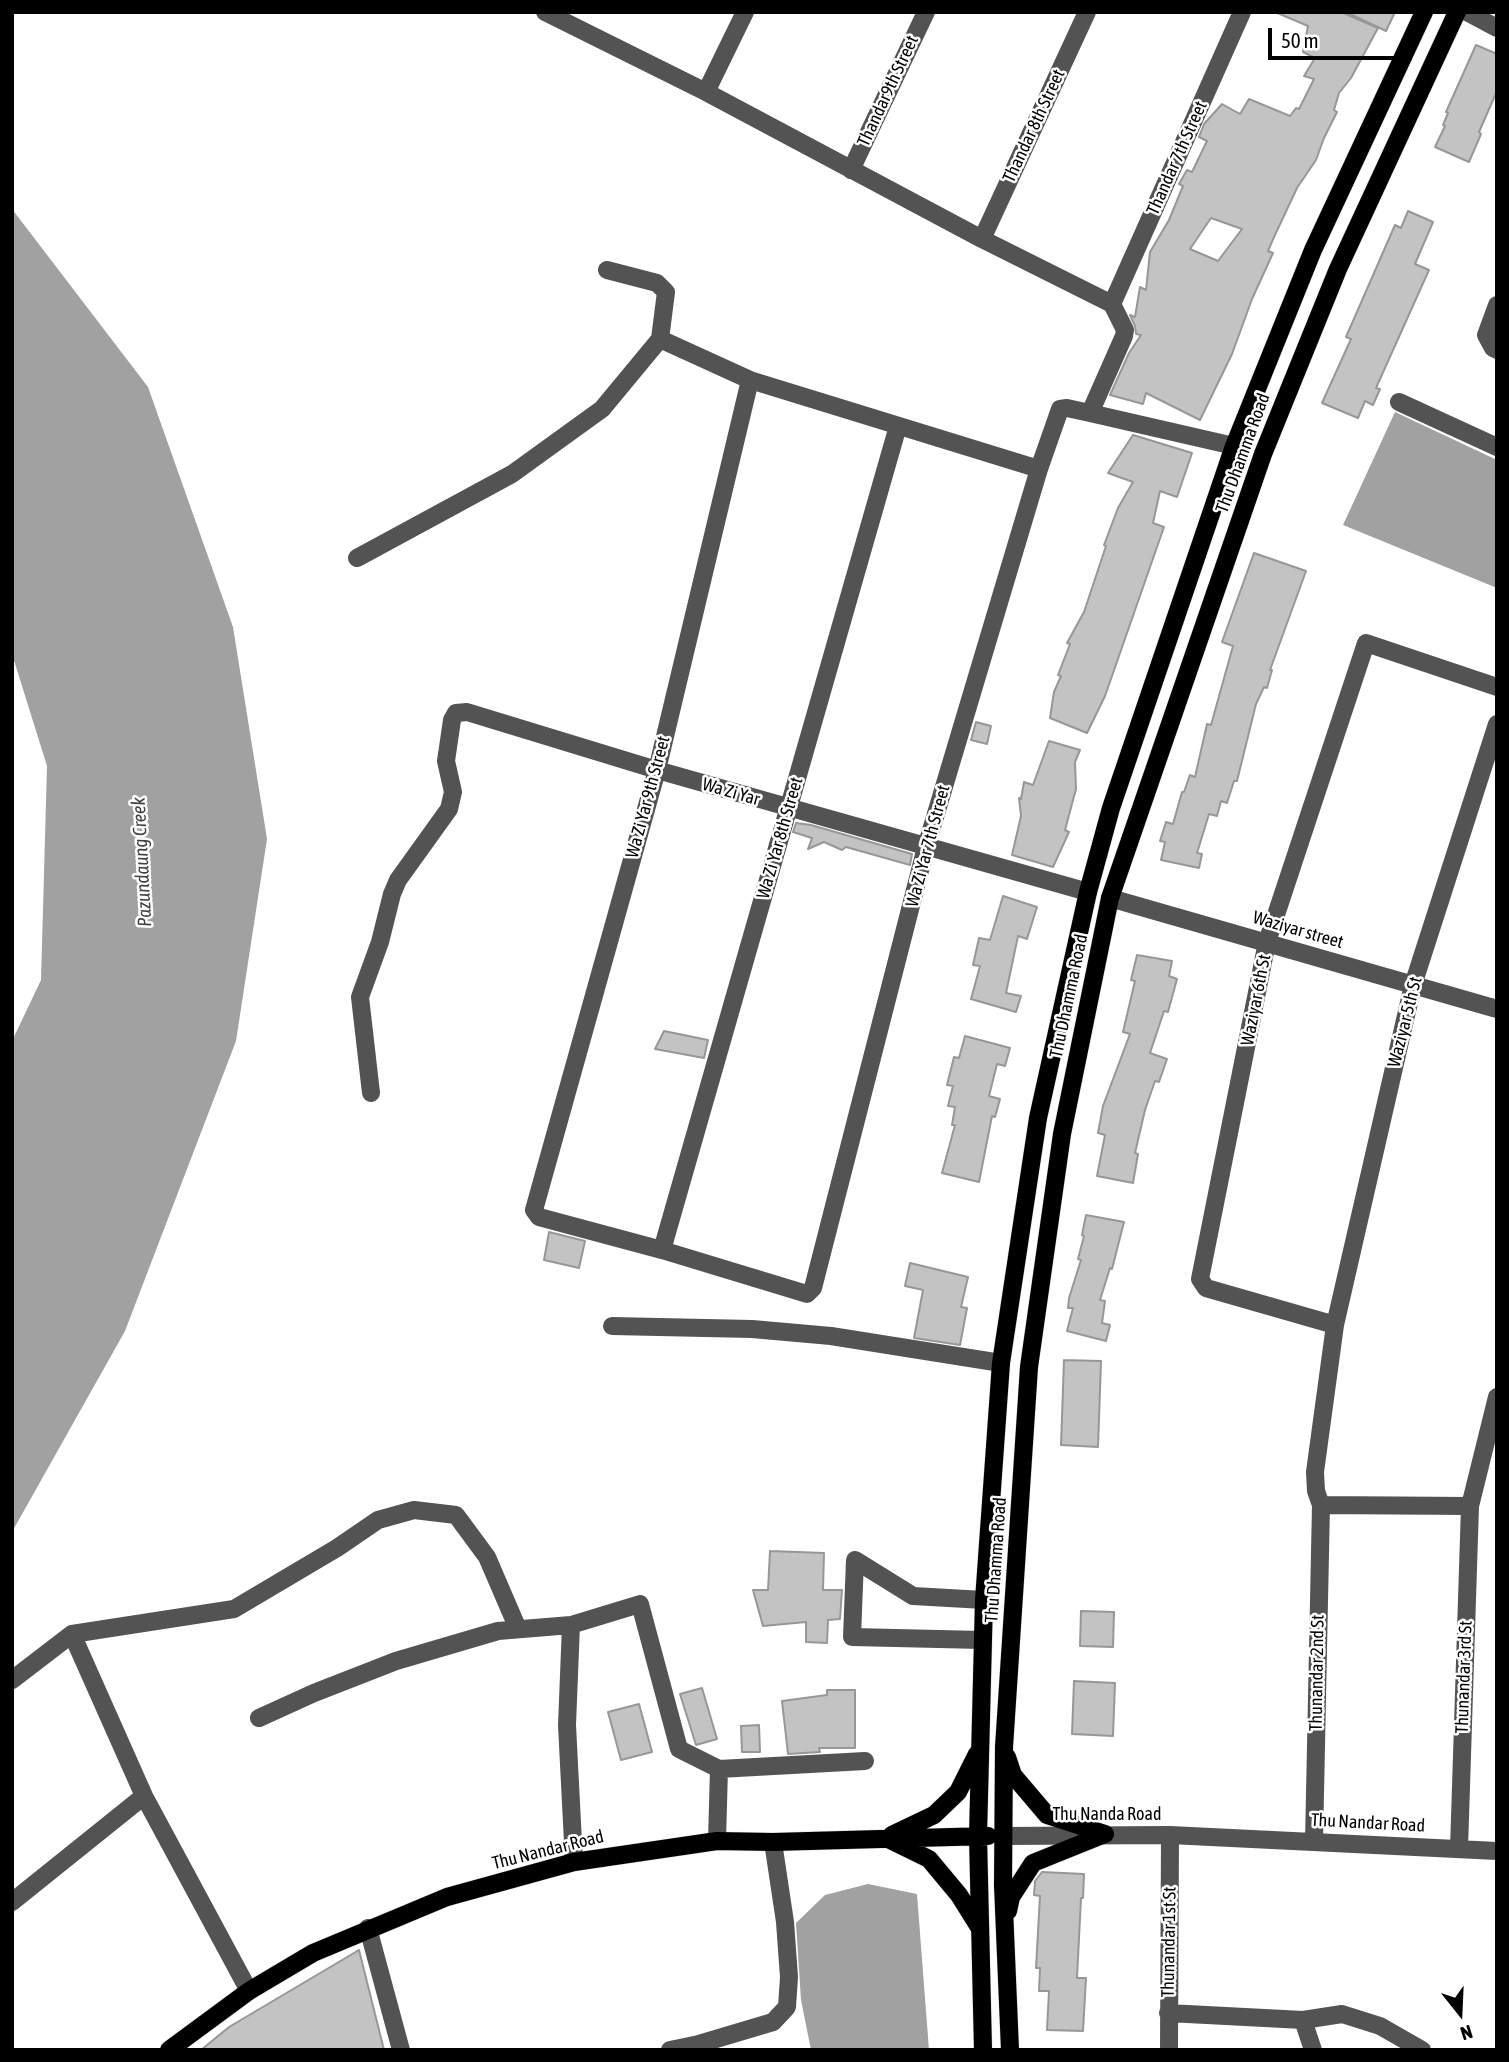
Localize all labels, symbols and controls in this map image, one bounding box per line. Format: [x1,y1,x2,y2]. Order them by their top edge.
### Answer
scale bar [1271,14,1414,58]
text: 50 m [1281,28,1319,52]
street label: Thandar9th Street [853,32,923,150]
street label: Thandar 8th Street [998,66,1070,186]
street label: Thandar 7th Street [1142,98,1212,218]
street label: Thu Dhamma Road [1211,390,1275,516]
street label: Wa Zi Yar 9th Street [621,734,675,860]
street label: Wa Zi Yar [700,774,762,810]
street label: Wa Zi Yar 8th Street [752,775,808,901]
street label: Wa Zi Yar 7th Street [901,783,955,909]
water label: Pazundaung Creek [127,797,157,927]
street label: Waziyar street [1250,907,1346,953]
street label: Thu Dhamma Road [1045,932,1093,1060]
street label: Waziyar 6th St [1237,953,1275,1047]
street label: Waziyar 5th St [1383,975,1427,1069]
street label: Thu Dhamma Road [981,1497,1011,1623]
street label: Thunandar 2nd St [1305,1615,1329,1731]
street label: Thunandar 3rd St [1451,1620,1477,1734]
street label: Thu Nanda Road [1053,1803,1161,1825]
street label: Thu Nandar Road [1310,1809,1426,1837]
street label: Thu Nandar Road [490,1826,606,1874]
street label: Thunandar 1st St [1157,1886,1181,1998]
north arrow [1425,1978,1495,2048]
text: N [1458,2021,1475,2045]

